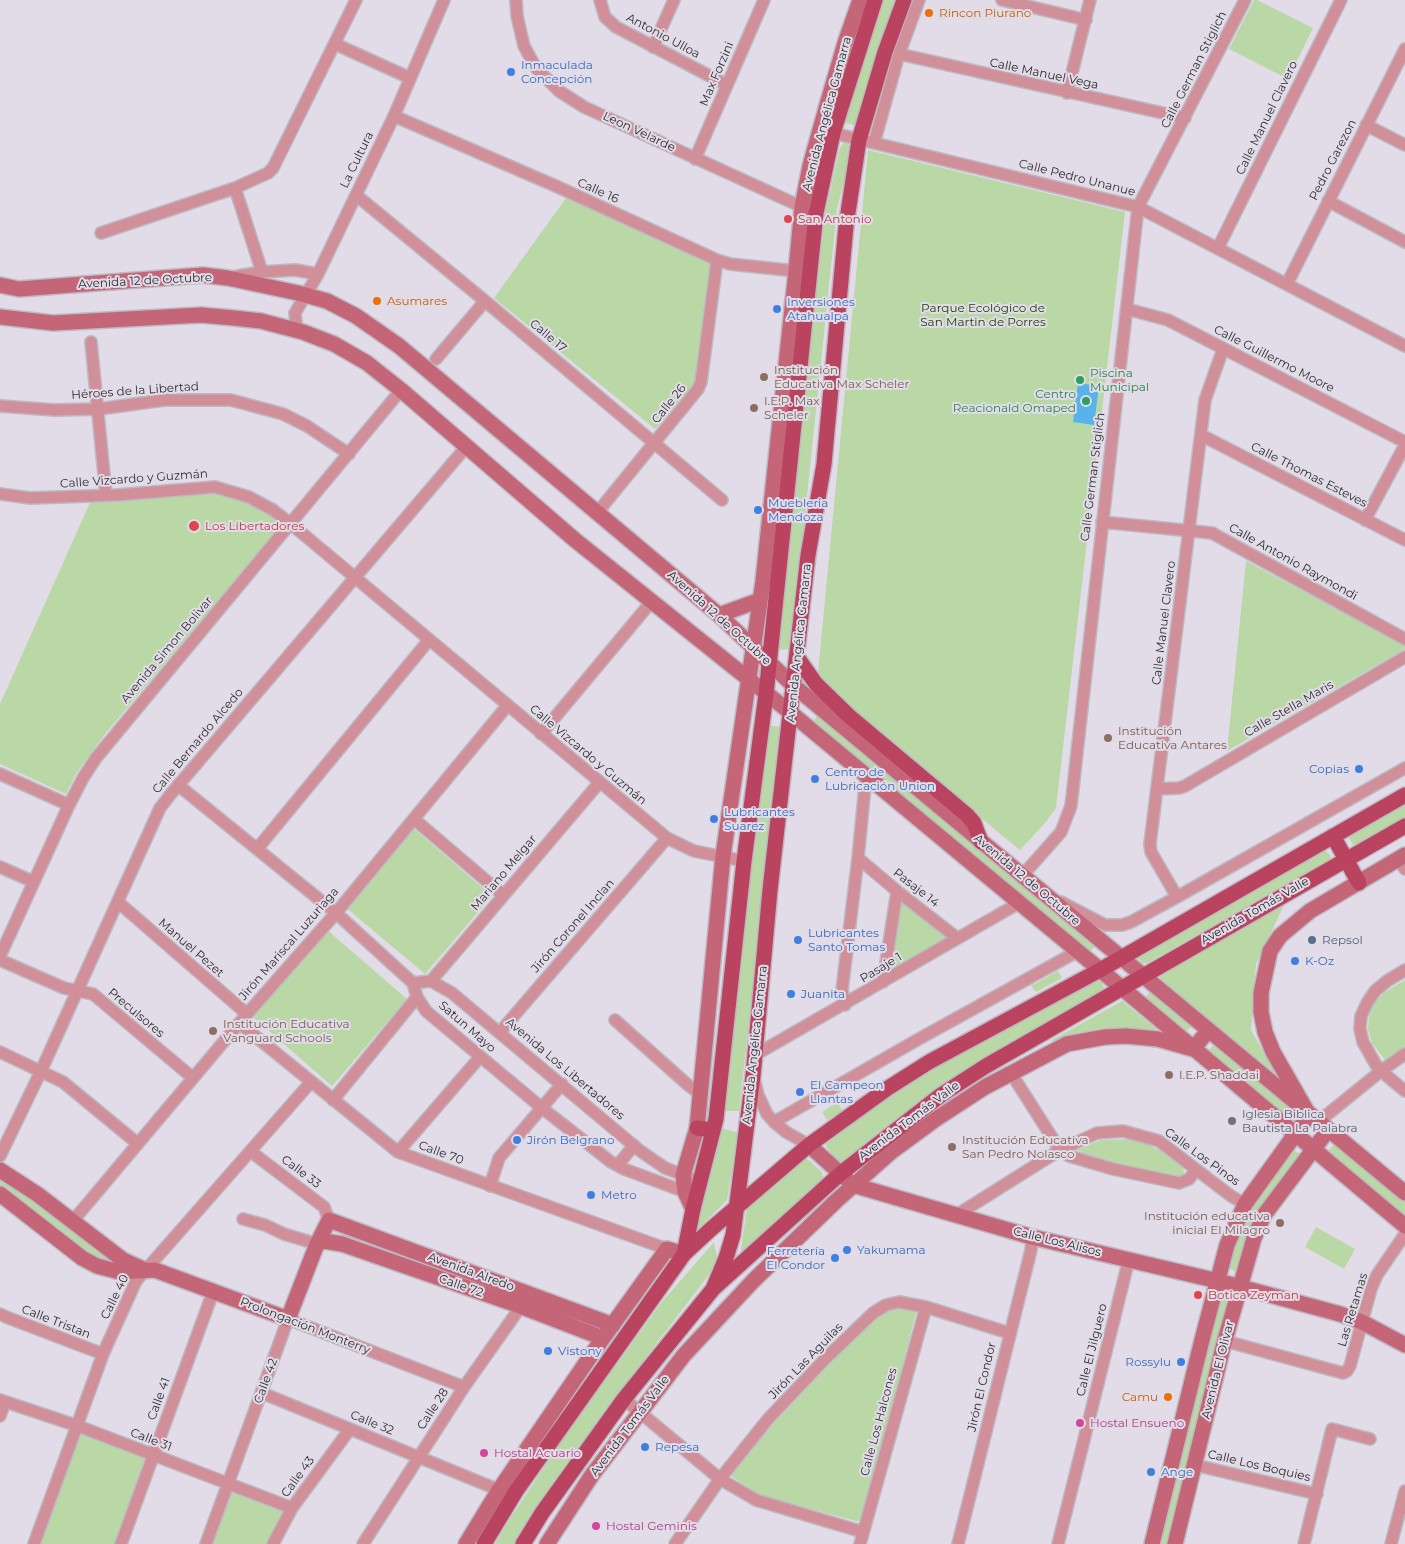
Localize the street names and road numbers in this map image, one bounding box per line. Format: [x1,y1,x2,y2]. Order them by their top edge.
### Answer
street label: Calle German Stiglich [1158,9,1230,131]
street label: Antonio Ulloa [624,11,702,61]
street label: Avenida Angélica Gamarra [799,35,855,193]
street label: Max Forzini [697,40,737,108]
street label: Calle Manuel Vega [988,55,1100,93]
street label: Calle Manuel Clavero [1233,59,1301,177]
street label: Leon Velarde [600,109,678,155]
street label: Pedro Garezon [1306,117,1360,203]
street label: La Cultura [337,129,377,191]
street label: Calle Pedro Unanue [1017,157,1137,199]
street label: Calle 16 [575,175,621,207]
street label: Avenida 12 de Octubre [78,270,212,292]
street label: Calle 17 [527,316,569,356]
street label: Calle Guillermo Moore [1211,322,1337,396]
street label: Héroes de la Libertad [71,379,199,403]
street label: Calle 26 [649,381,689,427]
street label: Calle German Stiglich [1078,412,1108,542]
street label: Calle Thomas Esteves [1248,439,1370,511]
street label: Calle Vizcardo y Guzmán [60,467,208,491]
street label: Calle Antonio Raymondi [1226,521,1360,603]
street label: Calle Manuel Clavero [1149,560,1179,686]
street label: Avenida Angélica Gamarra [784,563,814,723]
street label: Avenida 12 de Octubre [664,568,774,668]
street label: Avenida Simon Bolivar [118,594,216,706]
street label: Calle Stella Maris [1242,678,1336,740]
street label: Calle Bernardo Alcedo [150,685,246,797]
street label: Calle Vizcardo y Guzmán [527,702,649,808]
street label: Avenida 12 de Octubre [971,831,1083,929]
street label: Mariano Melgar [468,832,540,914]
street label: Pasaje 14 [890,866,942,910]
street label: Avenida Tomás Valle [1198,874,1312,948]
street label: Jirón Coronel Inclan [528,876,618,976]
street label: Jirón Mariscal Luzuriaga [236,885,342,1003]
street label: Manuel Pezet [155,916,227,980]
street label: Pasaje 1 [857,950,905,986]
street label: Avenida Angélica Gamarra [740,965,770,1125]
street label: Preculsores [105,985,167,1041]
street label: Satun Mayo [436,998,498,1056]
street label: Avenida Los Libertadores [503,1015,627,1123]
street label: Avenida Tomás Valle [856,1078,962,1164]
street label: Calle Los Pinos [1162,1125,1242,1189]
street label: Calle 70 [416,1138,466,1168]
street label: Calle 33 [278,1152,324,1192]
street label: Calle Los Alisos [1012,1224,1102,1260]
street label: Avenida Alredo [426,1250,516,1294]
street label: Las Retamas [1335,1271,1371,1349]
street label: Calle 40 [98,1272,132,1322]
street label: Calle 72 [437,1272,485,1300]
street label: Prolongación Monterry [238,1294,372,1358]
street label: Calle Tristan [19,1302,93,1342]
street label: Calle El Jilguero [1074,1302,1110,1398]
street label: Avenida El Olivar [1199,1319,1237,1421]
street label: Jirón Las Aguilas [766,1320,846,1402]
street label: Jirón El Condor [965,1341,999,1433]
street label: Calle 42 [251,1356,281,1406]
street label: Calle Los Halcones [858,1366,900,1478]
street label: Avenida Tomás Valle [587,1373,673,1479]
street label: Calle 41 [145,1376,173,1422]
street label: Calle 28 [414,1385,452,1433]
street label: Calle 32 [348,1408,396,1438]
street label: Calle 31 [128,1425,174,1455]
street label: Calle Los Boquies [1206,1447,1312,1485]
street label: Calle 43 [278,1454,318,1500]

